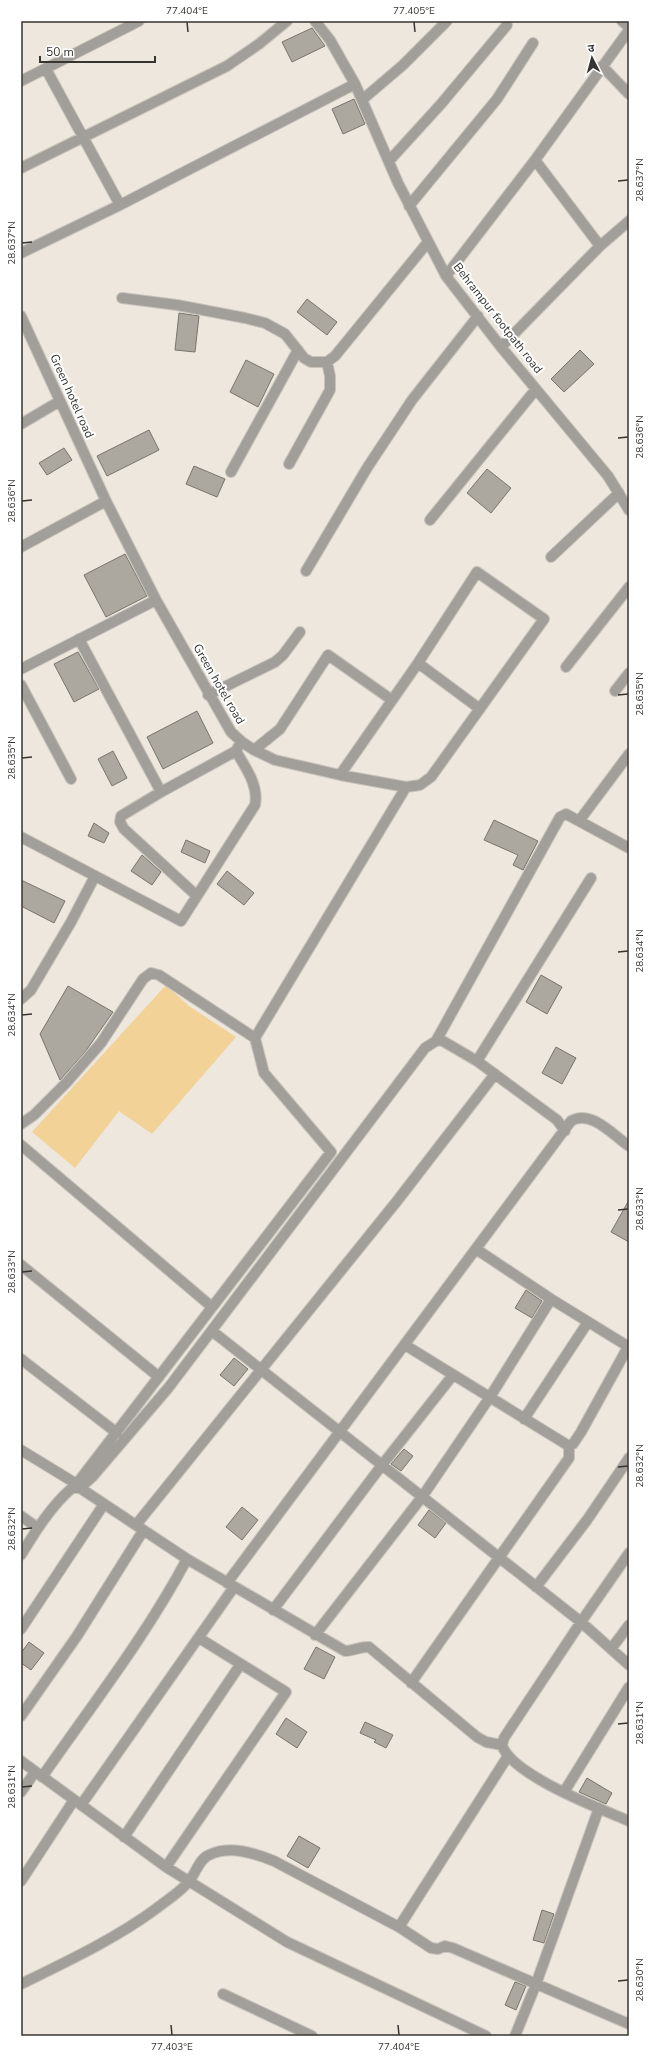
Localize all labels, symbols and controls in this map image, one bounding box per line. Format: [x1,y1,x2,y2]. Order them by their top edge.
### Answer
text: 77.404°E [166,4,208,18]
text: 77.405°E [393,4,435,18]
scale bar [40,38,155,64]
north arrow [572,38,612,78]
text: उ [587,41,596,56]
text: 50 m [46,44,74,60]
text: 28.637°N [633,158,647,202]
text: 28.637°N [5,221,19,265]
street label: Behrampur footpath road [450,259,546,377]
street label: Green hotel road [46,351,98,441]
text: 28.636°N [633,415,647,459]
text: 28.636°N [5,479,19,523]
street label: Green hotel road [189,641,249,727]
text: 28.635°N [633,672,647,716]
text: 28.635°N [5,736,19,780]
text: 28.634°N [633,929,647,973]
text: 28.634°N [5,993,19,1037]
text: 28.633°N [633,1187,647,1231]
text: 28.633°N [5,1250,19,1294]
text: 28.632°N [633,1444,647,1488]
text: 28.632°N [5,1507,19,1551]
text: 28.631°N [633,1701,647,1745]
text: 28.631°N [5,1765,19,1809]
text: 28.630°N [633,1958,647,2002]
text: 77.403°E [151,2040,193,2054]
text: 77.404°E [378,2040,420,2054]

